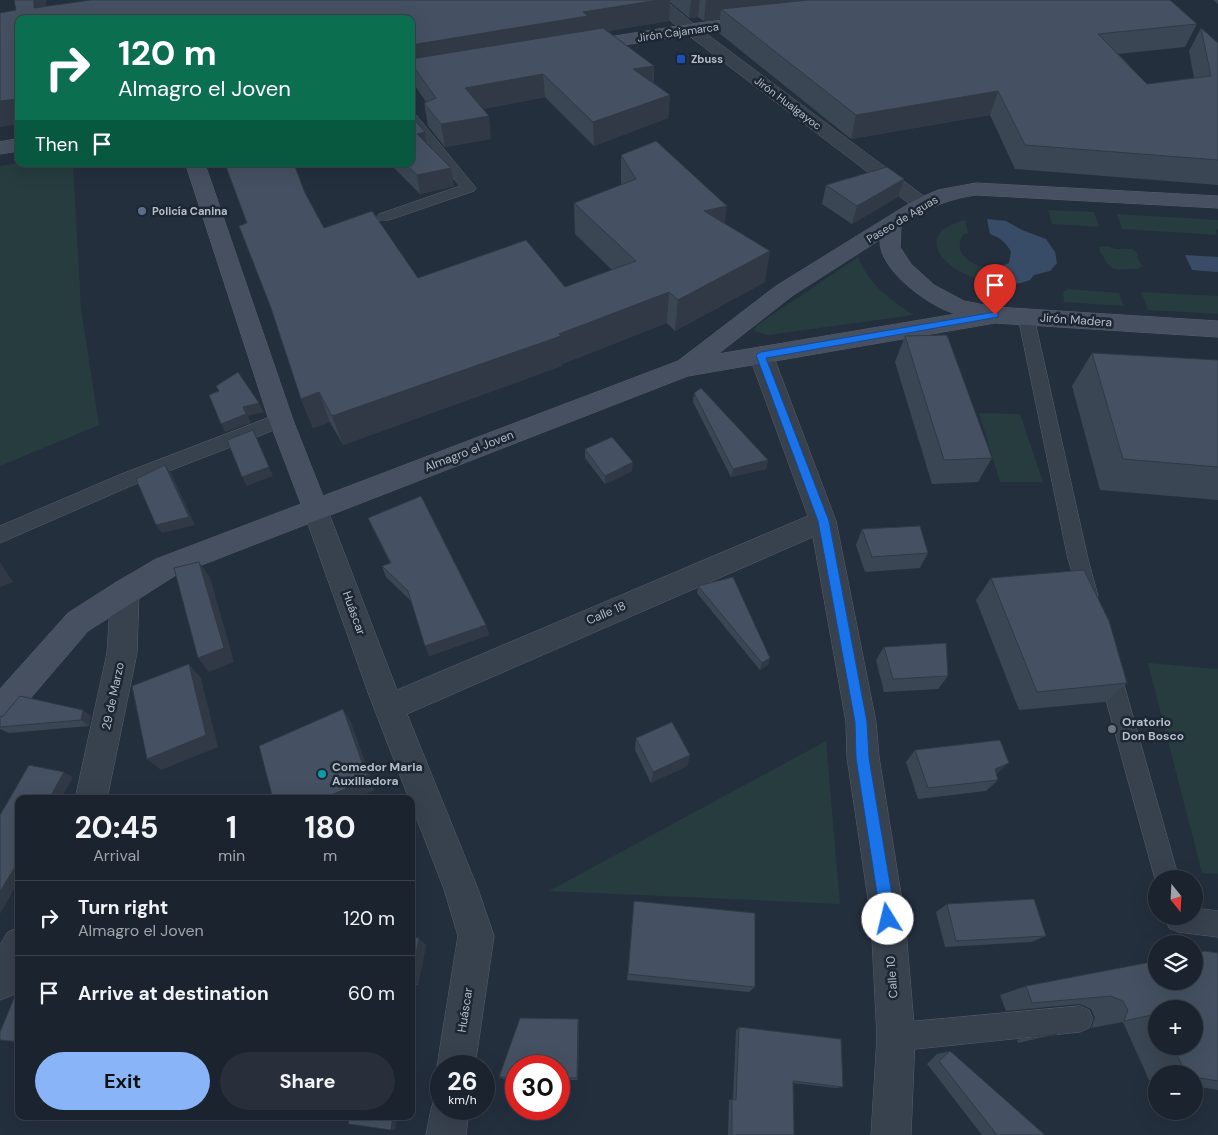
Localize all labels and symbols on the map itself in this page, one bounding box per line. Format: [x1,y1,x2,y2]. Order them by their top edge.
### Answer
street label: Jirón Cajamarca [636,19,720,45]
place label: Zbuss [691,52,723,66]
marker: Zbuss [675,53,687,65]
street label: Jirón Hualgayoc [752,73,824,133]
street label: Paseo de Aguas [864,192,940,246]
place label: Policía Canina [152,204,227,218]
marker: Policía Canina [136,205,148,217]
pin [974,264,1016,315]
street label: Jirón Madera [1039,310,1113,330]
street label: Almagro el Joven [422,427,516,475]
street label: Huáscar [339,589,369,638]
street label: Calle 18 [584,598,628,628]
street label: 29 de Marzo [98,661,128,731]
place label: Oratorio Don Bosco [1122,714,1184,744]
marker: Oratorio Don Bosco [1106,723,1118,735]
place label: Comedor Maria Auxiliadora [332,759,423,789]
marker: Comedor Maria Auxiliadora [316,768,328,780]
north arrow [1148,870,1202,925]
position arrow [861,892,913,944]
street label: Calle 10 [883,955,901,999]
street label: Huáscar [454,986,477,1034]
speed limit sign: 30 [505,1055,570,1120]

